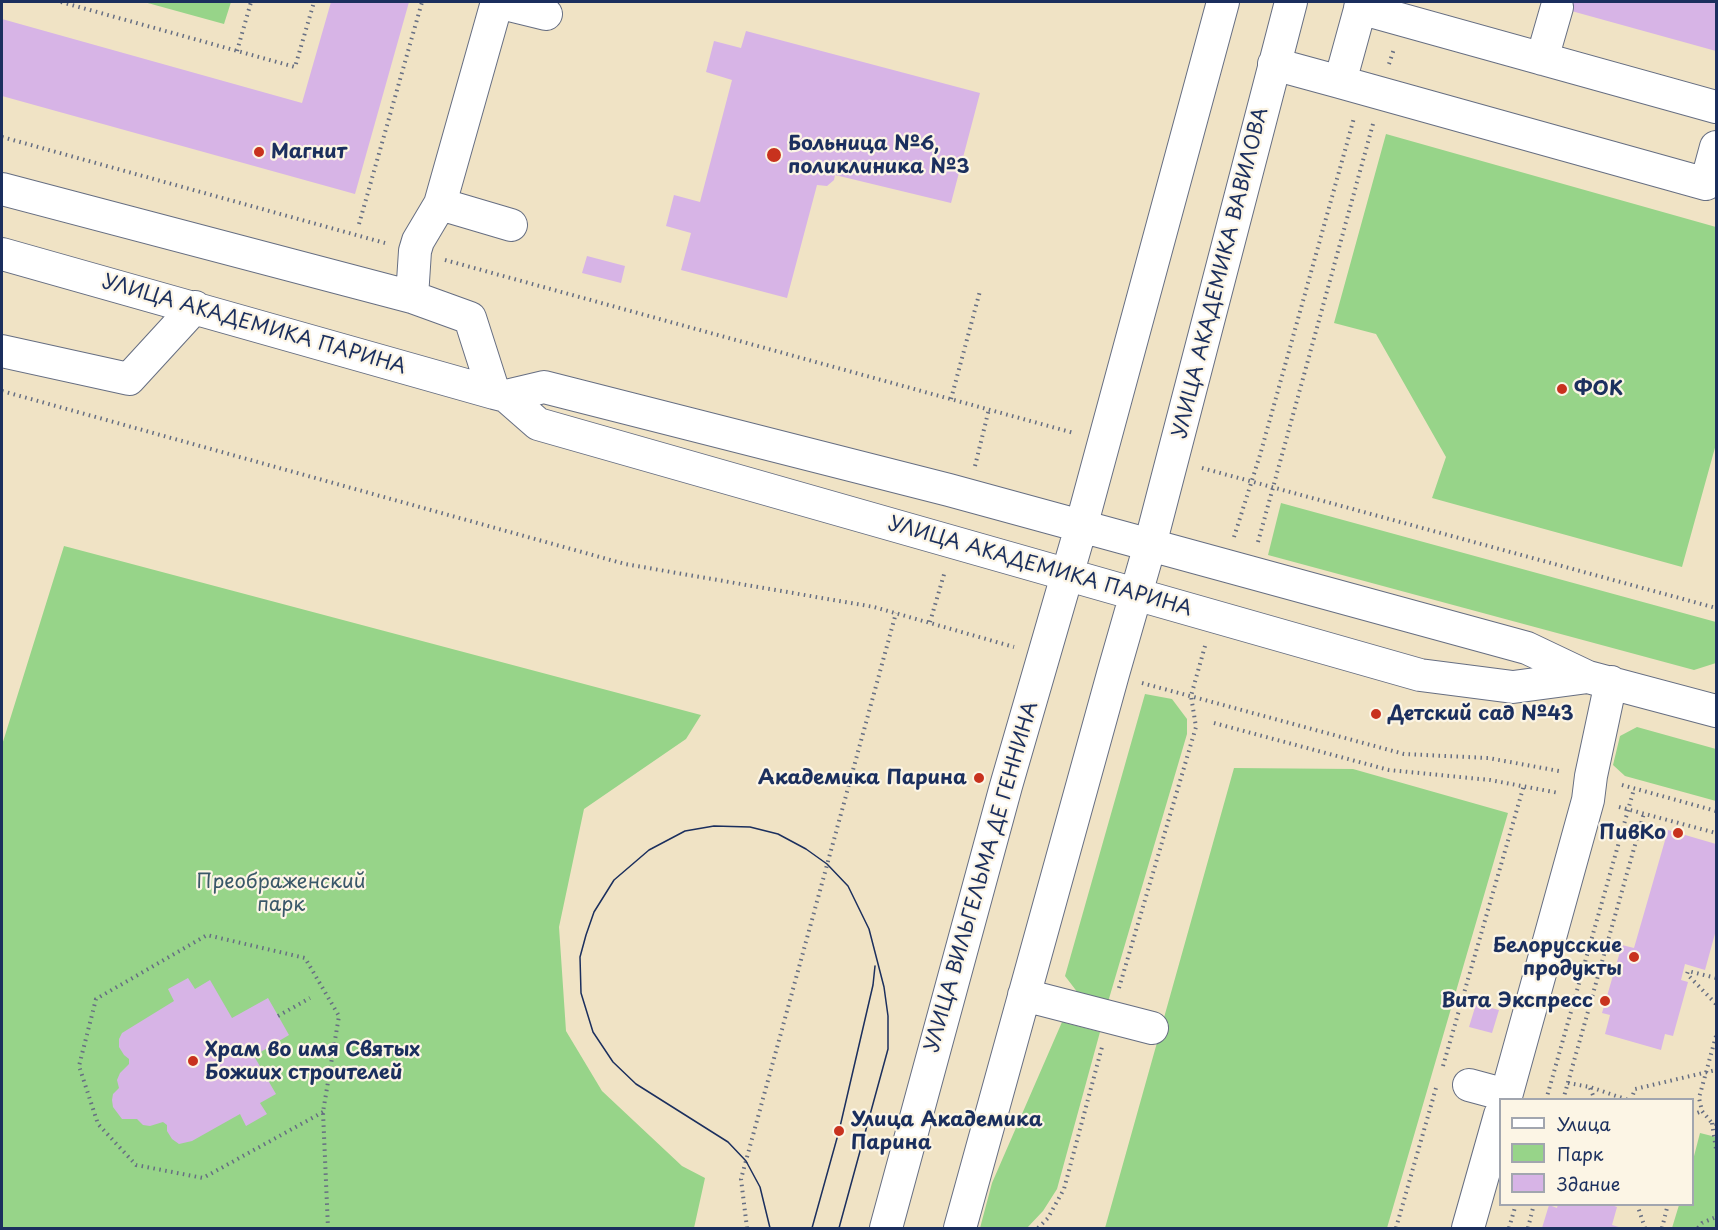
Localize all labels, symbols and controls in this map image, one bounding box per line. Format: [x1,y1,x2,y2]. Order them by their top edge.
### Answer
street label: УЛИЦА АКАДЕМИКА ВАВИЛОВА [1168,105,1274,441]
place label: Больница №6, поликлиника №3 [788,132,970,179]
place label: Магнит [271,140,347,164]
marker: Магнит [252,145,266,159]
marker: Больница №6, поликлиника №3 [765,146,783,164]
street label: УЛИЦА АКАДЕМИКА ПАРИНА [99,270,409,380]
place label: ФОК [1574,377,1623,401]
marker: ФОК [1555,382,1569,396]
street label: УЛИЦА АКАДЕМИКА ПАРИНА [885,512,1195,622]
street label: УЛИЦА ВИЛЬГЕЛЬМА ДЕ ГЕННИНА [920,699,1044,1055]
place label: Детский сад №43 [1388,702,1574,726]
marker: Детский сад №43 [1369,707,1383,721]
place label: Академика Парина [758,766,967,790]
marker: Академика Парина [972,771,986,785]
place label: ПивКо [1599,821,1666,845]
marker: ПивКо [1671,826,1685,840]
park label: Преображенский парк [197,870,365,917]
place label: Белорусские продукты [1493,934,1622,981]
marker: Белорусские продукты [1627,950,1641,964]
place label: Вита Экспресс [1441,989,1593,1013]
marker: Вита Экспресс [1598,994,1612,1008]
place label: Храм во имя Святых Божиих строителей [205,1038,420,1085]
marker: Храм во имя Святых Божиих строителей [186,1054,200,1068]
legend [1499,1098,1694,1206]
place label: Улица Академика Парина [851,1108,1043,1155]
text: Улица [1557,1110,1611,1137]
marker: Улица Академика Парина [832,1124,846,1138]
text: Парк [1557,1140,1603,1167]
text: Здание [1557,1170,1620,1197]

